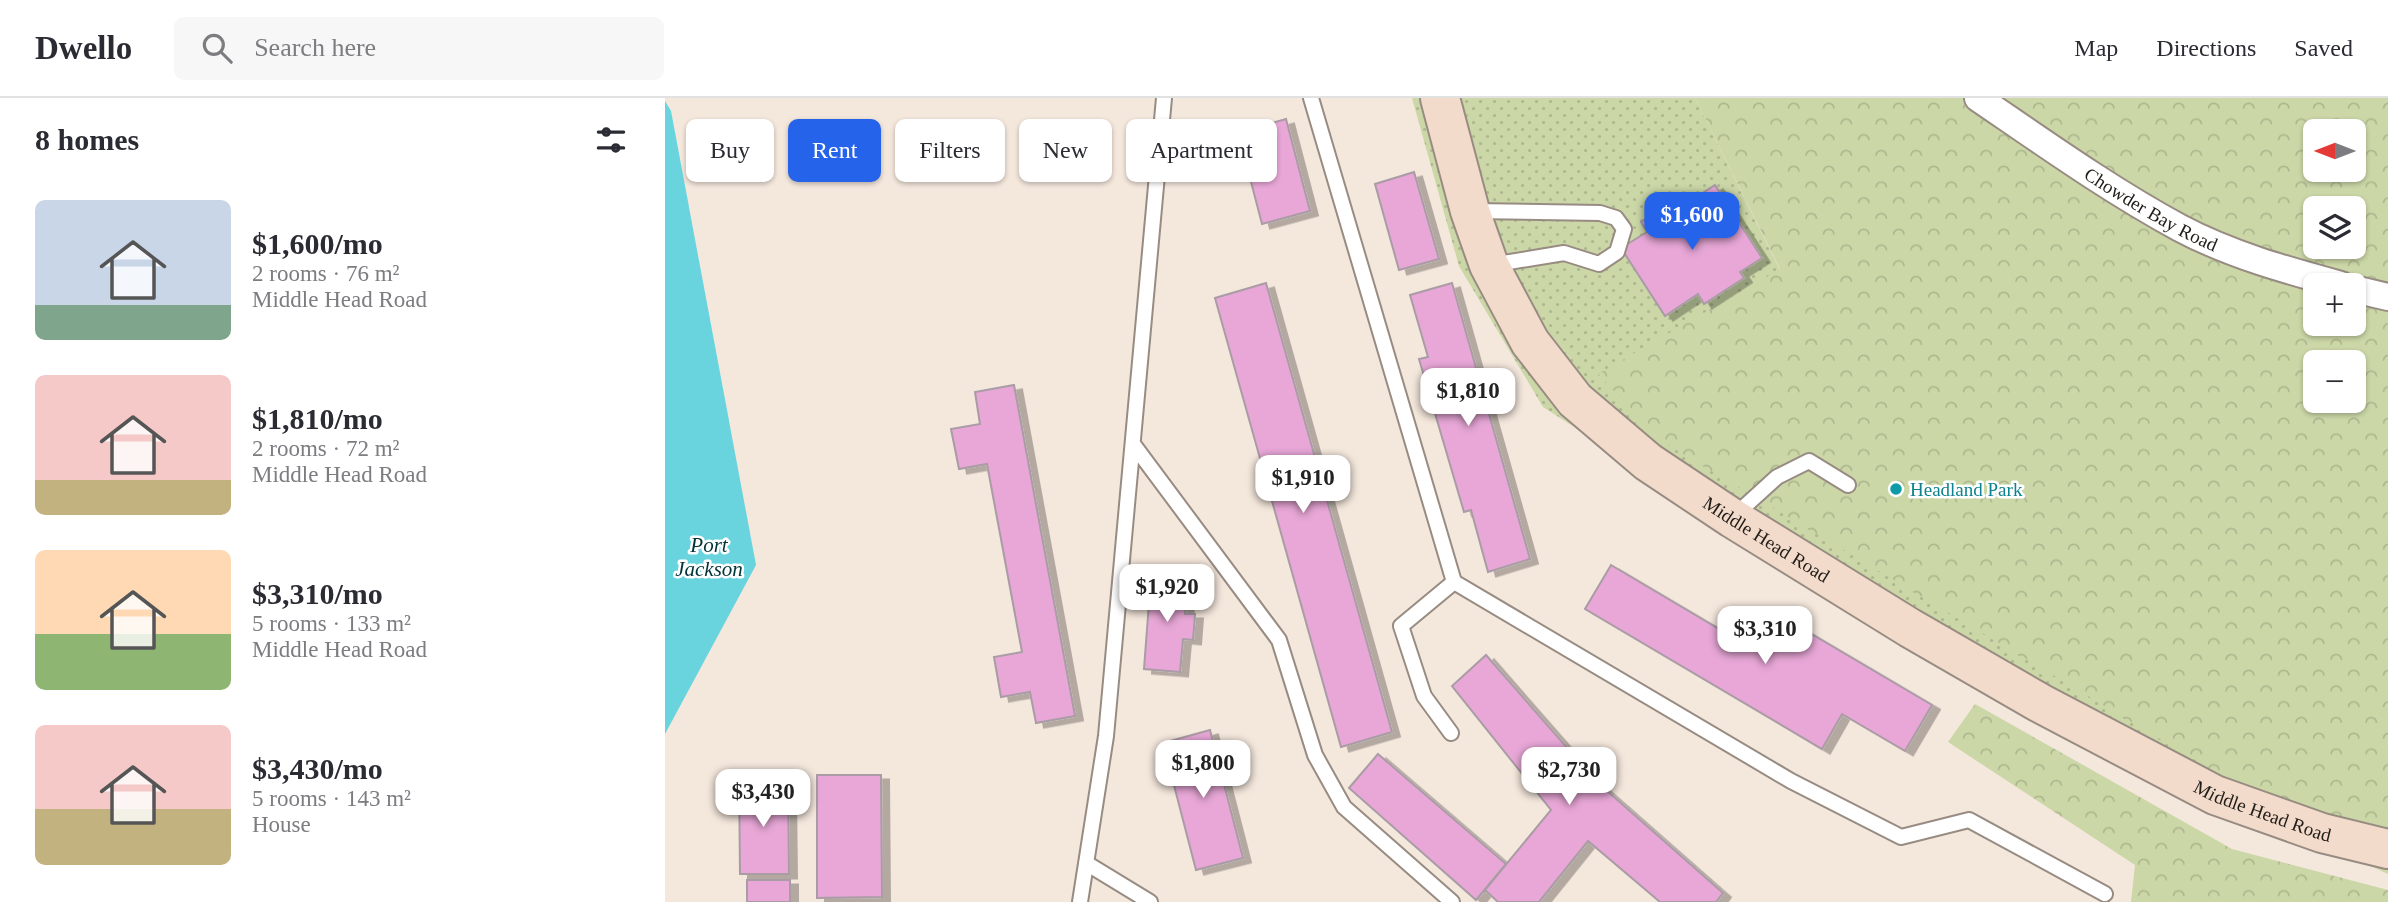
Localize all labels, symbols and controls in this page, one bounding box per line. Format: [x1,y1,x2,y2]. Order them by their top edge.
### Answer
search box [174,17,664,80]
icon: search [198,29,236,67]
text: Dwello [35,30,132,66]
text: Search here [254,33,376,62]
text: Map [2074,35,2118,61]
text: Directions [2156,35,2256,61]
text: Saved [2294,35,2353,61]
chip: Buy [686,119,774,182]
chip: Rent [788,119,881,182]
chip: Filters [895,119,1005,182]
chip: New [1019,119,1112,182]
chip: Apartment [1126,119,1277,182]
north arrow [2303,119,2366,182]
map controls [2303,119,2366,413]
icon: filters [592,121,630,159]
text: 8 homes [35,123,139,156]
street label: Chowder Bay Road [2081,163,2221,255]
pin: $1,600 [1635,192,1749,252]
button: layers [2303,196,2366,259]
text: $1,600 [1660,202,1724,227]
text: $1,600/mo [252,227,383,260]
icon: home [91,228,175,312]
text: 2 rooms · 76 m² [252,261,399,286]
button: + [2303,273,2366,336]
text: Middle Head Road [252,287,427,312]
button: − [2303,350,2366,413]
pin: $1,810 [1411,368,1525,428]
text: $1,810 [1436,378,1500,403]
text: $1,810/mo [252,402,383,435]
icon: home [91,403,175,487]
text: 2 rooms · 72 m² [252,436,399,461]
pin: $1,910 [1246,456,1360,515]
text: Middle Head Road [252,462,427,487]
text: $1,910 [1271,465,1335,490]
place label: Headland Park [1910,479,2023,500]
marker: Headland Park [1888,481,1904,497]
street label: Middle Head Road [1700,492,1834,586]
water label: Port Jackson [675,533,743,581]
pin: $1,920 [1110,564,1224,624]
text: $1,920 [1135,574,1199,599]
text: $3,310/mo [252,577,383,610]
icon: home [91,578,175,662]
pin: $3,310 [1708,606,1822,666]
text: 5 rooms · 133 m² [252,611,411,636]
text: $3,310 [1733,616,1797,641]
text: Middle Head Road [252,637,427,662]
pin: $1,800 [1146,740,1260,800]
pin: $2,730 [1512,748,1626,807]
text: $1,800 [1171,750,1235,775]
text: $3,430/mo [252,752,383,785]
icon: home [91,753,175,837]
text: $2,730 [1537,757,1601,782]
pin: $3,430 [706,770,820,829]
street label: Middle Head Road [2191,776,2334,845]
text: $3,430 [731,779,795,804]
text: 5 rooms · 143 m² [252,786,411,811]
text: House [252,812,311,837]

